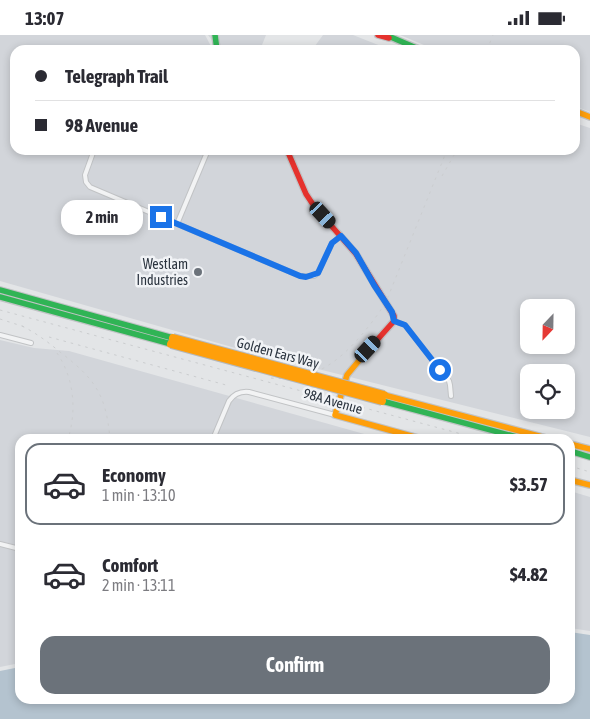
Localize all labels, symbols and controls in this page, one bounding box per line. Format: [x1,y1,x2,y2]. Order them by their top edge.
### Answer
text: 13:07 [25,7,64,29]
text: Telegraph Trail [65,65,168,87]
text: 98 Avenue [65,114,138,136]
callout: 2 min [61,199,144,235]
car [307,199,338,231]
route end [150,206,172,228]
text: 2 min [86,208,118,226]
place label: Westlam Industries [137,256,188,288]
marker: Westlam Industries [192,266,204,278]
north arrow [520,299,575,354]
map controls [520,299,575,419]
car [352,333,383,365]
street label: Golden Ears Way [235,334,321,372]
route start [429,359,451,381]
button: locate [520,364,575,419]
street label: 98A Avenue [302,385,364,417]
icon: car [42,462,87,507]
text: Economy [102,464,166,486]
text: $3.57 [510,473,548,495]
text: 1 min · 13:10 [102,486,175,504]
icon: car [42,552,87,597]
text: Comfort [102,554,158,576]
text: $4.82 [510,563,548,585]
text: 2 min · 13:11 [102,576,175,594]
button: Confirm [40,636,550,694]

